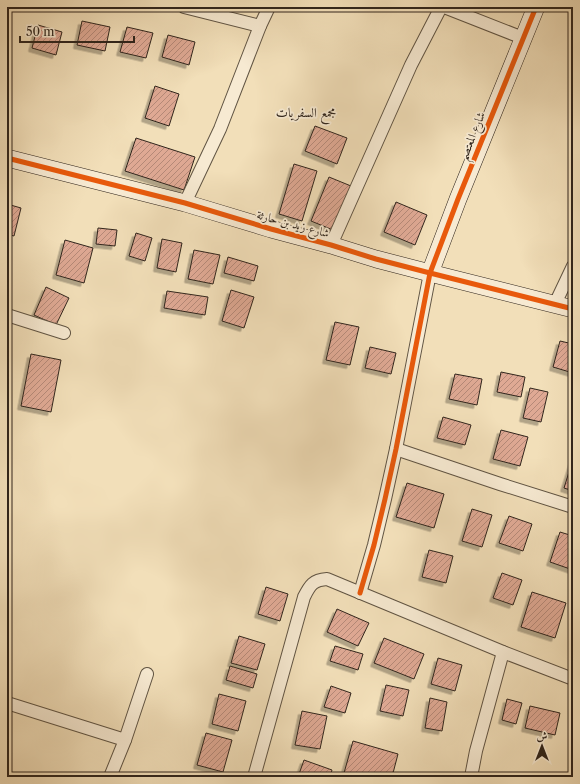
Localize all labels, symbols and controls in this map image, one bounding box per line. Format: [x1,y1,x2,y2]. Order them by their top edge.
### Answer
scale bar [20,18,134,44]
text: 50 m [26,24,55,39]
district label: مجمع السفريات [276,104,336,125]
street label: شارع المعتصم [455,109,493,164]
street label: شارع زيد بن حارثة [254,207,331,244]
north arrow [522,726,562,766]
text: ش [537,729,548,743]

